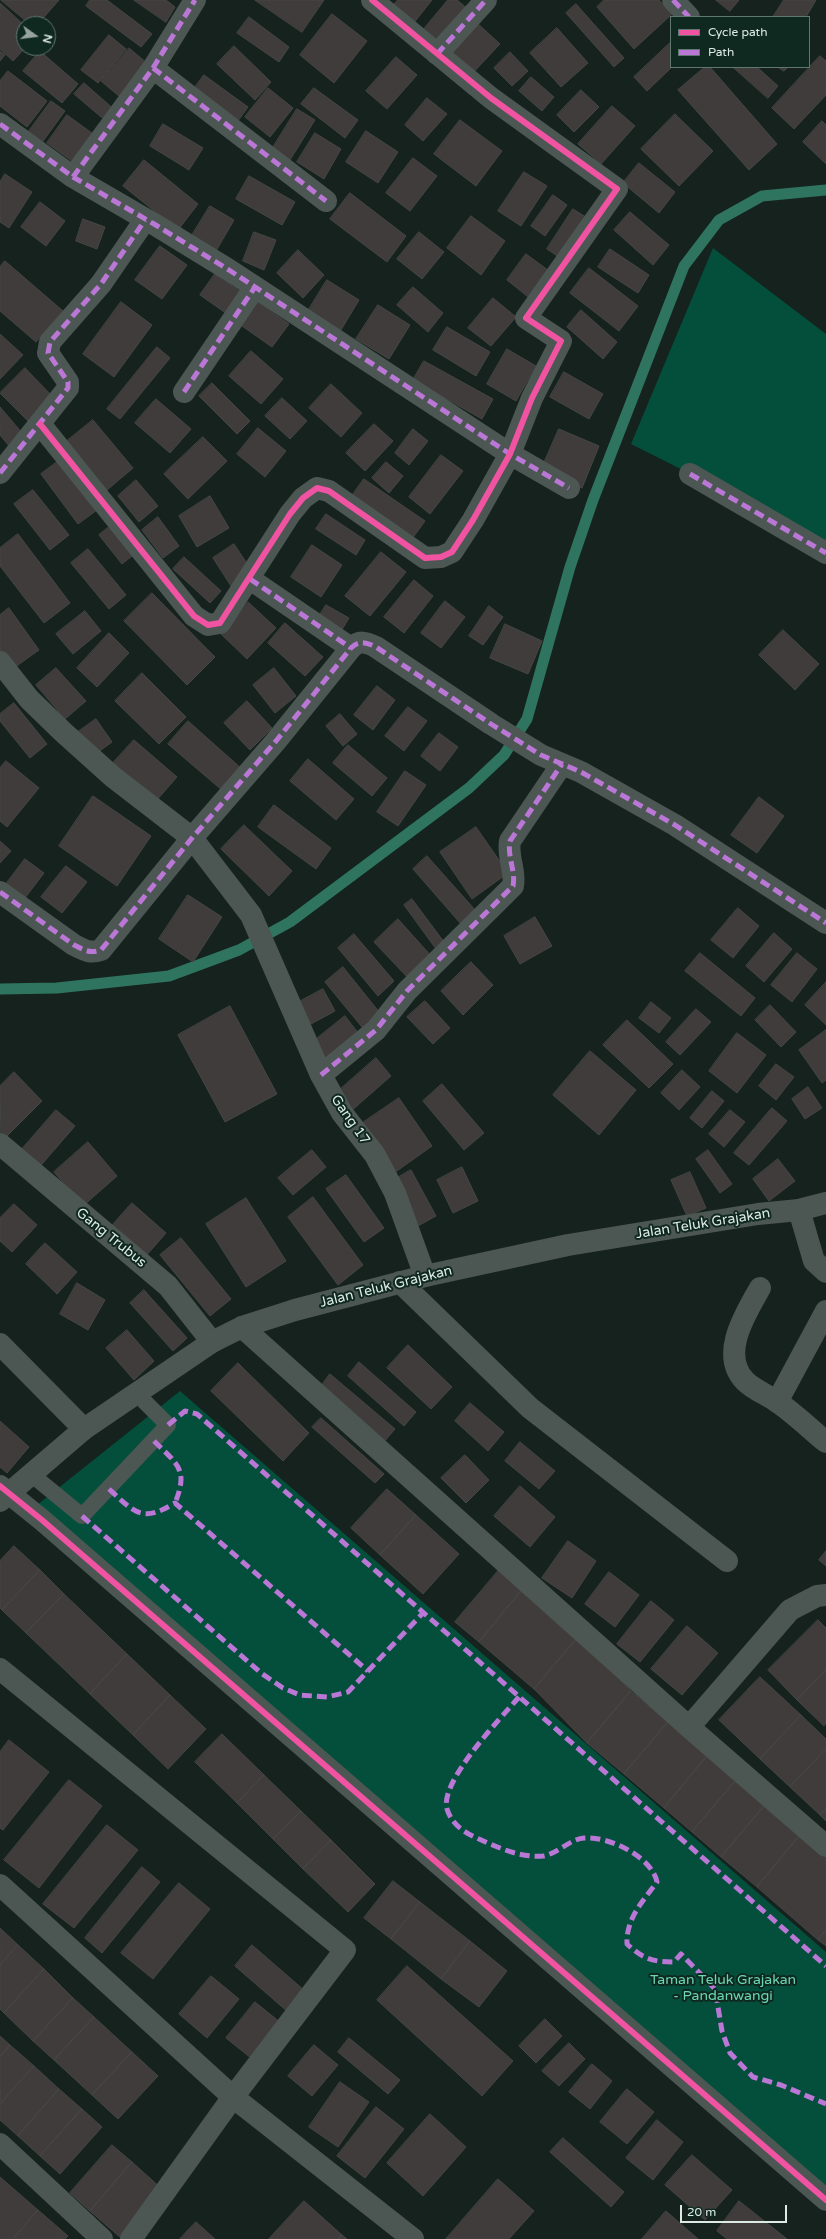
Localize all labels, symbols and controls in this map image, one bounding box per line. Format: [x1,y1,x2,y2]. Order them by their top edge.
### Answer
north arrow [16,16,56,56]
legend [670,16,810,68]
text: Cycle path [708,25,767,39]
text: N [40,33,55,45]
text: Path [708,45,734,59]
street label: Gang 17 [327,1092,373,1148]
street label: Gang Trubus [73,1205,149,1271]
street label: Jalan Teluk Grajakan [635,1205,771,1243]
street label: Jalan Teluk Grajakan [318,1262,454,1312]
park label: Taman Teluk Grajakan - Pandanwangi [650,1972,796,2004]
scale bar [682,2197,789,2223]
text: 20 m [687,2205,716,2219]

